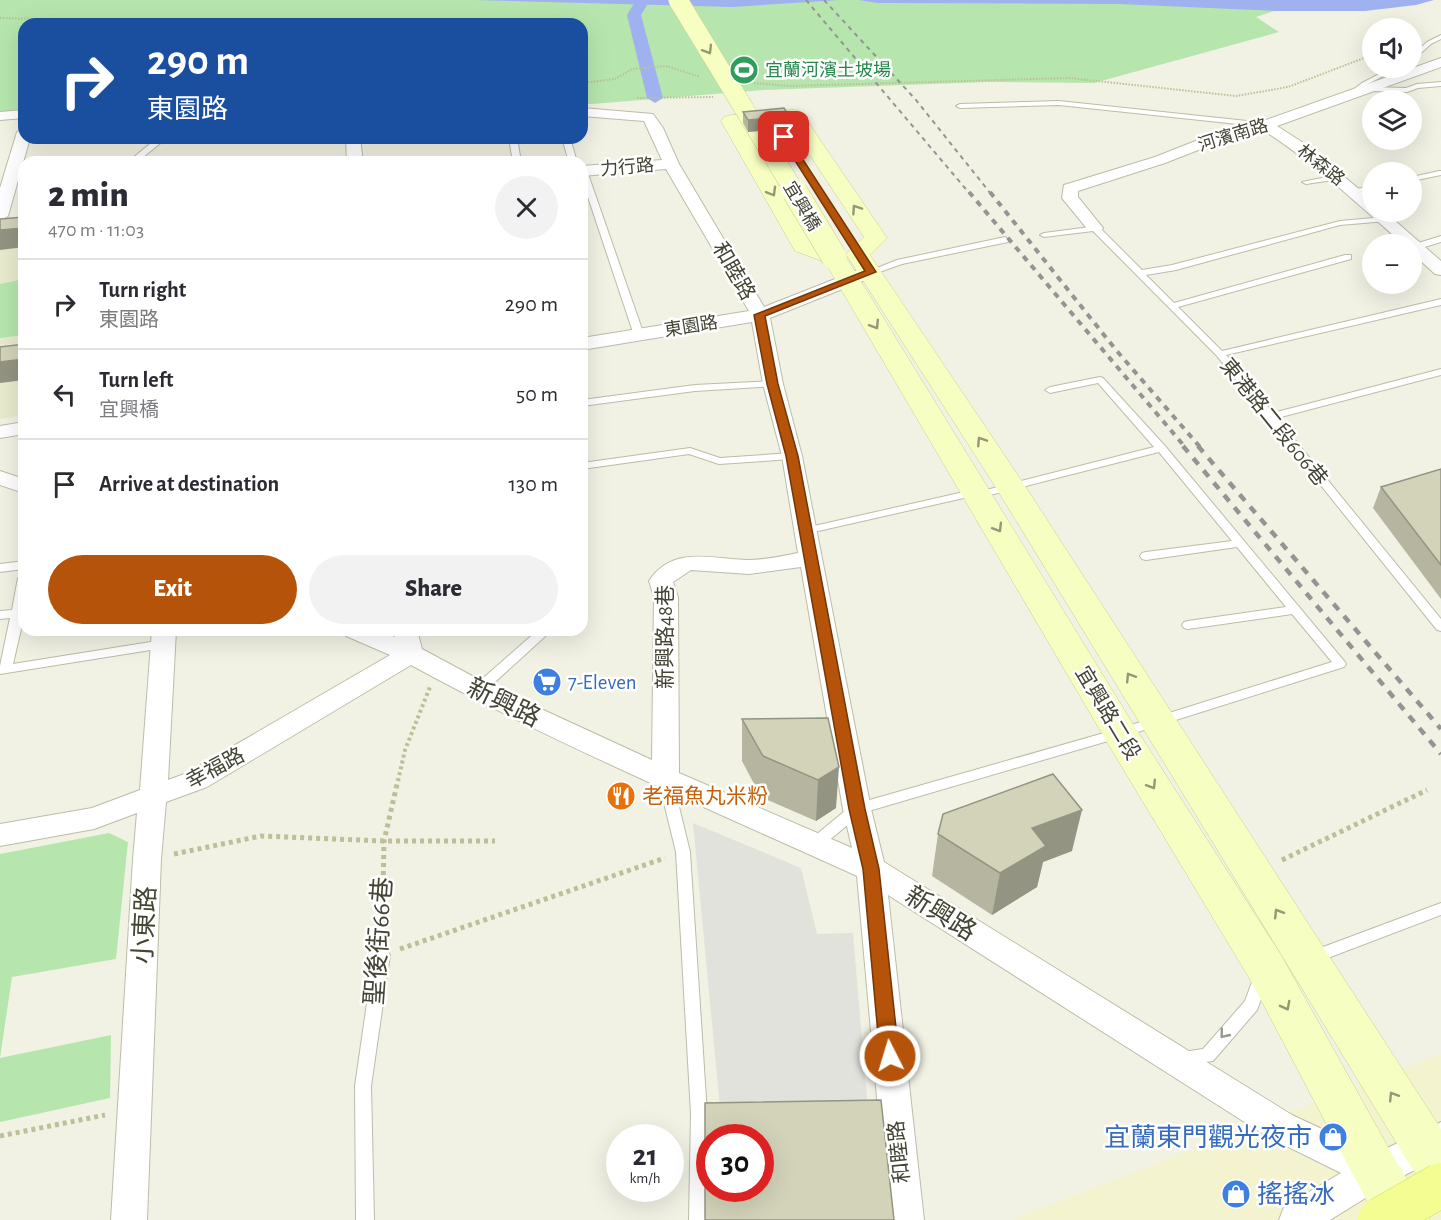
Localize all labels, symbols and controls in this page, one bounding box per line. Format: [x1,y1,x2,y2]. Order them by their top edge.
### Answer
map controls [1362,18,1422,294]
button: sound [1362,18,1422,78]
text: 290 m [147,40,249,82]
icon: right [48,42,126,120]
one-way arrow [701,44,712,54]
sports icon: 宜蘭河濱土坡場 [728,54,760,86]
place label: 宜蘭河濱土坡場 [765,60,891,80]
button: layers [1362,90,1422,150]
text: 東園路 [147,96,228,123]
pin [758,111,809,162]
street label: 河濱南路 [1196,115,1270,155]
icon: arrive [767,120,800,153]
street label: 林森路 [1294,140,1348,190]
street label: 力行路 [599,155,655,179]
button: + [1362,162,1422,222]
button: close [495,176,558,239]
text: 2 min [48,177,129,213]
street label: 宜興橋 [780,178,824,234]
one-way arrow [765,186,776,196]
one-way arrow [852,205,864,215]
text: 470 m · 11:03 [48,220,144,240]
button: − [1362,234,1422,294]
street label: 和睦路 [709,238,759,304]
text: Turn right [99,279,186,301]
icon: right [48,288,81,321]
text: 290 m [505,293,558,315]
text: 東園路 [99,310,159,330]
street label: 東園路 [663,312,719,340]
one-way arrow [867,319,879,329]
street label: 東港路二段606巷 [1216,354,1332,490]
text: Turn left [99,369,173,391]
icon: left [48,378,81,411]
text: 50 m [516,383,558,405]
text: 宜興橋 [99,400,159,420]
one-way arrow [977,437,988,448]
icon: arrive [48,468,81,501]
text: Arrive at destination [99,473,279,495]
text: 130 m [509,473,558,495]
one-way arrow [991,522,1002,532]
button: Exit [48,555,297,624]
button: Share [309,555,558,624]
street label: 新興路48巷 [654,585,676,689]
street label: 宜興路二段 [1072,662,1144,764]
supermarket icon: 7-Eleven [531,666,563,698]
place label: 7-Eleven [568,672,637,693]
street label: 新興路 [463,673,545,732]
one-way arrow [1125,673,1137,683]
street label: 幸福路 [182,743,248,793]
one-way arrow [1145,779,1157,789]
restaurant icon: 老福魚丸米粉 [605,780,637,812]
place label: 老福魚丸米粉 [642,785,768,807]
street label: 聖後街66巷 [361,876,396,1006]
street label: 新興路 [901,881,981,946]
street label: 小東路 [129,885,160,965]
one-way arrow [1274,909,1286,919]
one-way arrow [1279,999,1290,1010]
position arrow [858,1024,922,1088]
one-way arrow [1221,1027,1232,1038]
one-way arrow [1389,1092,1401,1102]
street label: 和睦路 [885,1120,913,1184]
shop icon: 宜蘭東門觀光夜市 [1317,1121,1349,1153]
place label: 宜蘭東門觀光夜市 [1104,1123,1312,1151]
speed limit sign: 30 [696,1124,774,1202]
text: 21 [633,1141,657,1171]
text: km/h [630,1171,660,1186]
shop icon: 搖搖冰 [1220,1178,1252,1210]
place label: 搖搖冰 [1257,1181,1335,1208]

